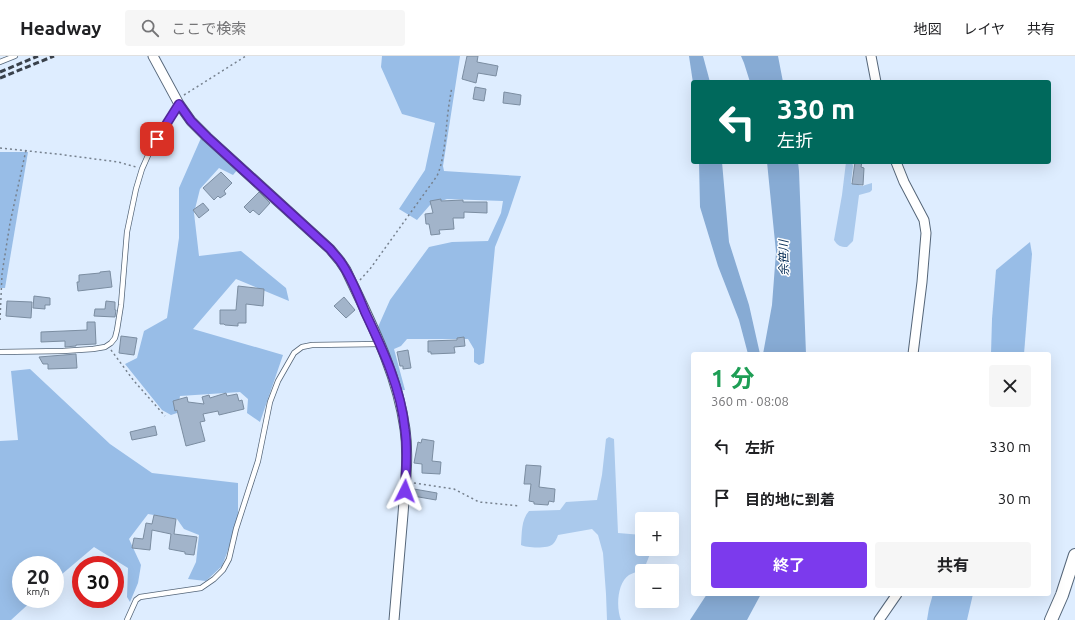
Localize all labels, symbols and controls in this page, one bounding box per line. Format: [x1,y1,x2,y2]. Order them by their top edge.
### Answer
search box [125,10,405,46]
text: Headway [20,17,101,39]
icon: search [139,17,161,39]
text: ここで検索 [171,20,246,37]
text: 地図 [913,21,941,37]
text: レイヤ [963,21,1005,37]
text: 共有 [1027,21,1055,37]
text: 330 m [777,93,855,124]
icon: left [711,96,763,148]
pin [140,122,174,156]
icon: arrive [146,128,168,150]
text: 左折 [777,130,813,150]
water label: 余笹川 [777,238,790,276]
text: 1 分 [711,365,754,392]
button: close [989,365,1031,407]
text: 360 m · 08:08 [711,394,789,408]
icon: left [711,435,733,457]
text: 330 m [989,438,1031,455]
text: 左折 [745,439,775,456]
position arrow [384,470,426,512]
icon: arrive [711,487,733,509]
text: 30 m [998,490,1031,507]
text: 目的地に到着 [745,491,835,508]
map controls [635,512,679,608]
button: + [635,512,679,556]
button: 終了 [711,542,867,588]
button: 共有 [875,542,1031,588]
speed limit sign: 30 [72,556,124,608]
button: − [635,564,679,608]
text: 20 [27,565,49,588]
text: km/h [26,586,50,597]

